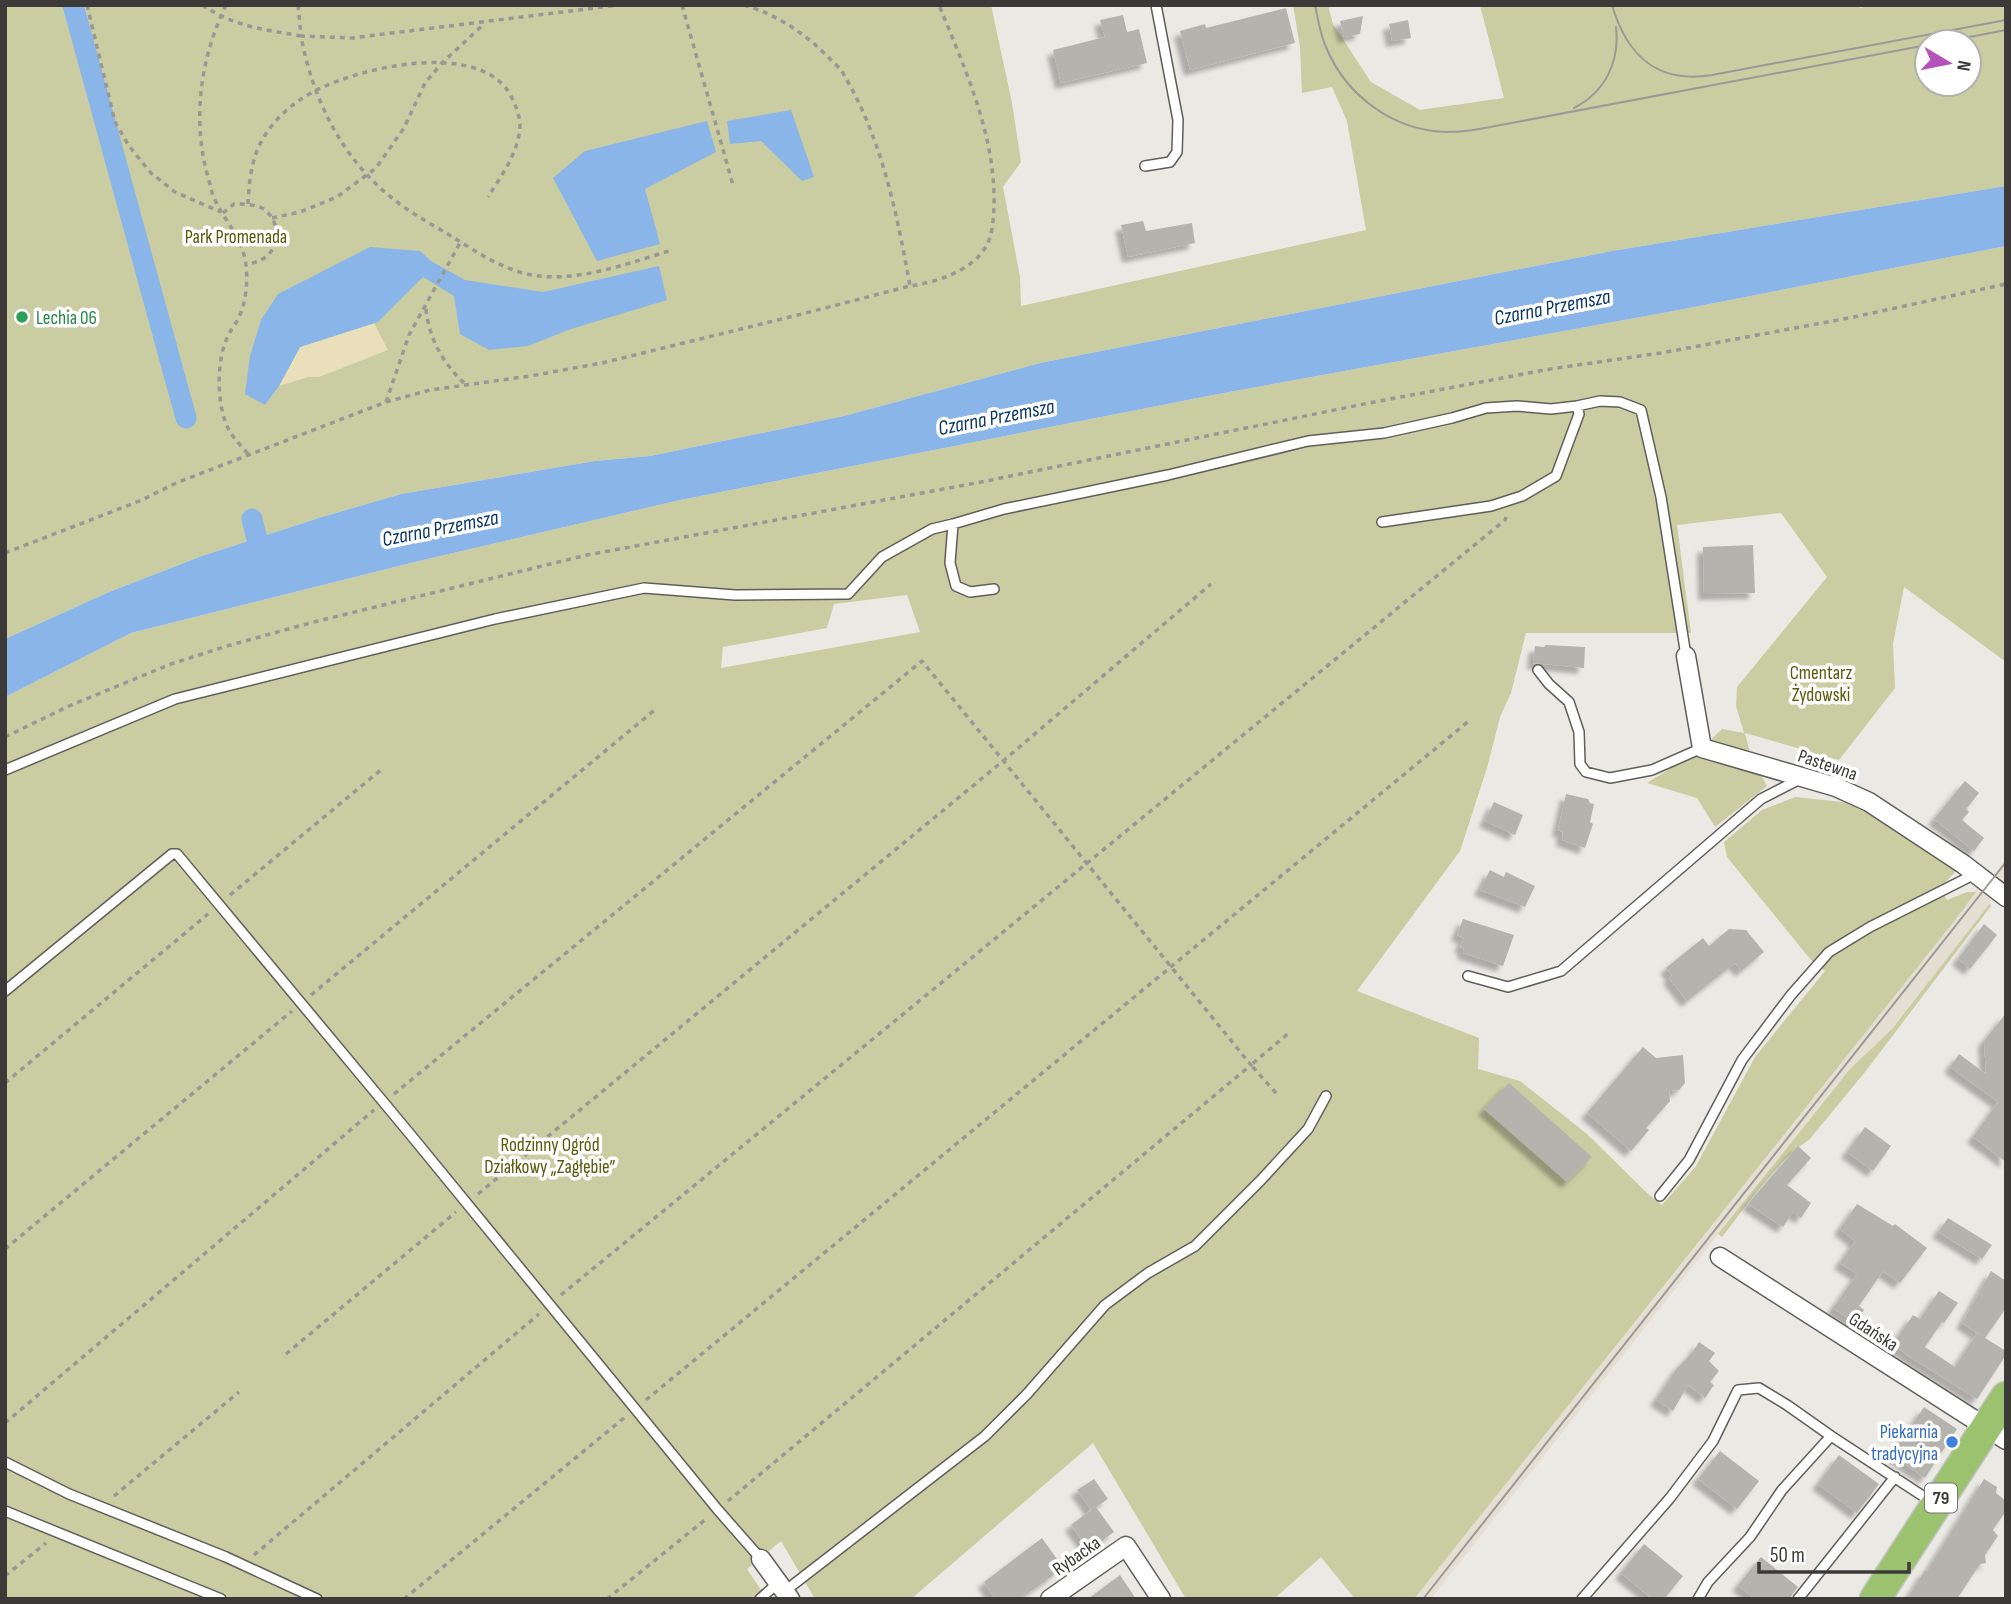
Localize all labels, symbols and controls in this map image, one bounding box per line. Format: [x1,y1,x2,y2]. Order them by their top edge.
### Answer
north arrow [1913,28,1983,98]
text: N [1951,59,1975,73]
park label: Park Promenada [185,226,287,249]
water label: Czarna Przemsza [1492,284,1613,331]
place label: Lechia 06 [36,307,97,330]
marker: Lechia 06 [14,309,30,325]
water label: Czarna Przemsza [936,394,1057,441]
water label: Czarna Przemsza [380,505,501,552]
park label: Cmentarz Żydowski [1790,662,1852,707]
street label: Pastewna [1795,745,1860,786]
park label: Rodzinny Ogród Działkowy „Zagłębie” [484,1134,616,1179]
street label: Gdańska [1844,1308,1902,1357]
place label: Piekarnia tradycyjna [1871,1421,1938,1466]
marker: Piekarnia tradycyjna [1944,1434,1960,1450]
road number: 79 [1925,1484,1957,1512]
scale bar [1759,1530,1910,1574]
street label: Rybacka [1048,1532,1105,1581]
text: 50 m [1770,1543,1805,1568]

